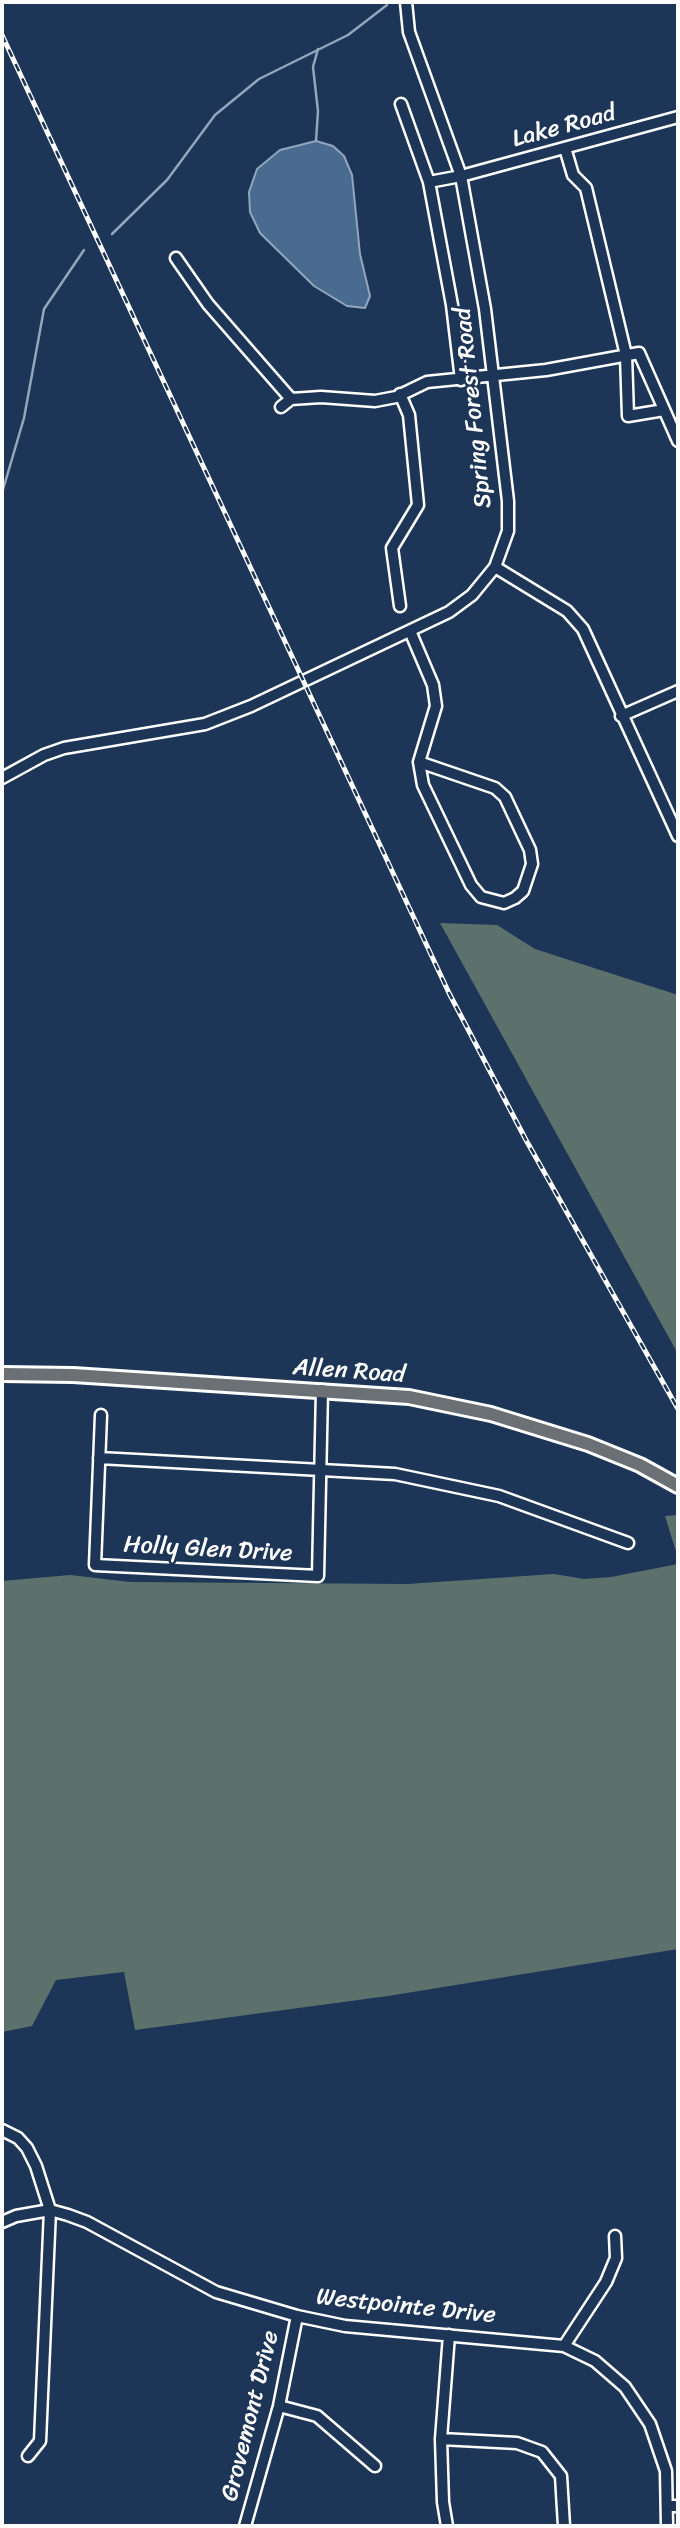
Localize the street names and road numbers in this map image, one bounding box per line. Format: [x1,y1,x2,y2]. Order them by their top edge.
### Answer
street label: Lake Road [509,99,619,155]
street label: Spring Forest Road [449,306,499,510]
street label: Allen Road [292,1354,406,1390]
street label: Holly Glen Drive [123,1531,293,1569]
street label: Westpointe Drive [315,2283,497,2331]
street label: Grovemont Drive [216,2328,286,2504]

